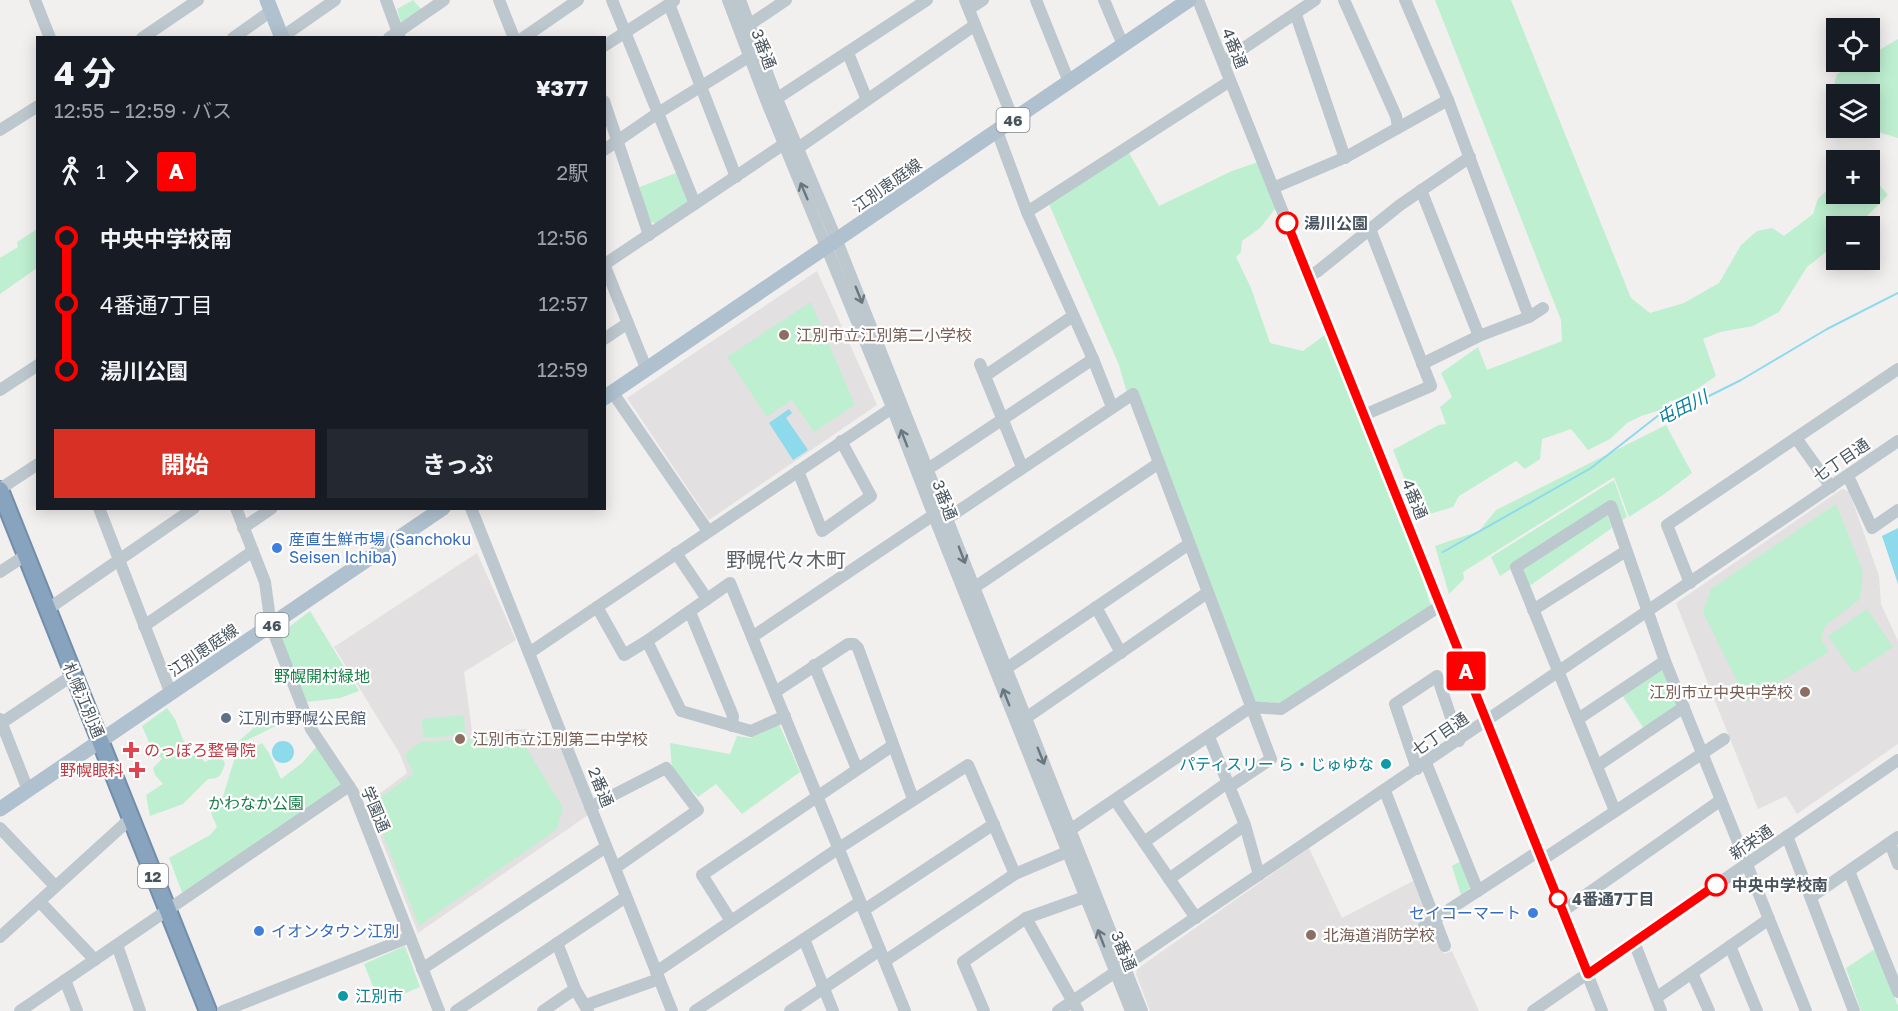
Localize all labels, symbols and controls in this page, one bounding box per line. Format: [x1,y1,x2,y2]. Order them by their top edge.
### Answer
map controls [1826,18,1880,270]
button: locate [1826,18,1880,72]
street label: 4番通 [1218,25,1252,71]
street label: 3番通 [747,26,781,72]
text: 4 分 [54,53,116,92]
text: ¥377 [536,74,588,101]
button: layers [1826,84,1880,138]
text: 12:55 – 12:59 · バス [54,98,232,122]
road number: 46 [996,108,1030,132]
button: + [1826,150,1880,204]
street label: 江別恵庭線 [848,154,926,216]
icon: walk [54,155,87,188]
icon: forward [115,155,148,188]
text: A [169,158,184,184]
text: 1 [96,159,106,183]
text: 2駅 [556,160,588,184]
one-way arrow [798,183,810,201]
marker: 湯川公園 [1276,212,1298,234]
place label: 湯川公園 [1304,213,1368,233]
button: − [1826,216,1880,270]
text: 中央中学校南 [100,225,232,252]
text: 12:56 [537,225,588,249]
one-way arrow [854,286,865,304]
text: 4番通7丁目 [100,291,213,318]
text: 12:57 [539,291,588,315]
place label: 江別市立江別第二小学校 [796,325,972,345]
marker: 江別市立江別第二小学校 [777,328,791,342]
text: 湯川公園 [100,357,188,384]
text: 12:59 [537,357,588,381]
water label: 屯田川 [1653,384,1713,429]
button: 開始 [54,429,315,498]
button: きっぷ [327,429,588,498]
one-way arrow [897,429,908,448]
street label: 七丁目通 [1809,434,1873,486]
street label: 4番通 [1398,476,1432,522]
street label: 3番通 [928,477,962,523]
place label: 産直生鮮市場 (Sanchoku Seisen Ichiba) [289,529,471,567]
marker: 産直生鮮市場 (Sanchoku Seisen Ichiba) [270,541,284,555]
one-way arrow [957,545,968,563]
district label: 野幌代々木町 [726,547,846,571]
road number: 46 [256,613,288,637]
street label: 江別恵庭線 [164,619,242,681]
line badge: A [1446,652,1486,690]
text: A [1459,658,1473,684]
street label: 札幌江別通 [59,659,109,741]
park label: 野幌開村緑地 [274,666,370,686]
place label: 江別市立中央中学校 [1649,682,1793,702]
marker: 江別市立中央中学校 [1798,685,1812,699]
one-way arrow [1000,689,1011,707]
place label: 江別市野幌公民館 [238,708,366,728]
street label: 七丁目通 [1408,708,1472,760]
marker: 江別市野幌公民館 [219,711,233,725]
place label: 江別市立江別第二中学校 [472,729,648,749]
marker: 江別市立江別第二中学校 [453,732,467,746]
place label: のっぽろ整骨院 [144,740,256,760]
marker: のっぽろ整骨院 [122,741,140,759]
one-way arrow [1036,746,1047,764]
place label: パティスリー ら・じゅゆな [1179,754,1374,774]
marker: パティスリー ら・じゅゆな [1379,757,1393,771]
place label: 野幌眼科 [60,760,124,780]
marker: 野幌眼科 [128,761,146,779]
street label: 2番通 [584,764,618,810]
street label: 学園通 [357,783,395,835]
park label: かわなか公園 [208,793,304,813]
street label: 新栄通 [1726,820,1776,864]
road number: 12 [138,864,168,888]
marker: 中央中学校南 [1705,874,1727,896]
place label: 中央中学校南 [1732,875,1828,895]
place label: 4番通7丁目 [1572,889,1655,909]
marker: 4番通7丁目 [1549,890,1567,908]
place label: セイコーマート [1409,903,1521,923]
marker: セイコーマート [1526,906,1540,920]
place label: イオンタウン江別 [271,921,399,941]
marker: イオンタウン江別 [252,924,266,938]
place label: 北海道消防学校 [1323,925,1435,945]
street label: 3番通 [1107,928,1141,974]
marker: 北海道消防学校 [1304,928,1318,942]
one-way arrow [1095,929,1106,947]
place label: 江別市 [355,986,403,1006]
marker: 江別市 [336,989,350,1003]

